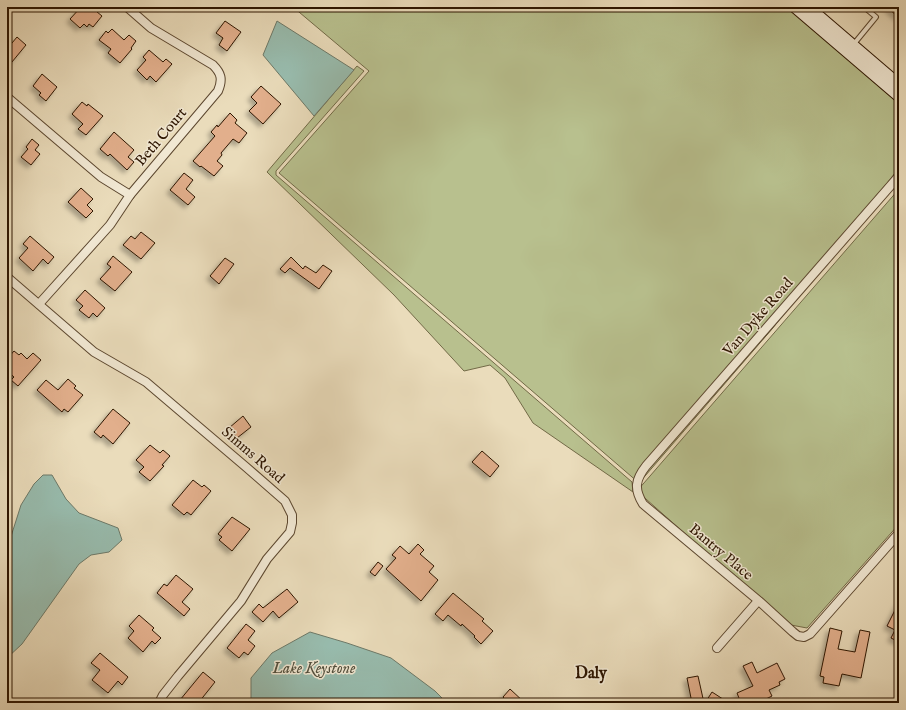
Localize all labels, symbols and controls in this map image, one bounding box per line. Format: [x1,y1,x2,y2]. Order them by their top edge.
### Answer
street label: Beth Court [131,104,191,170]
street label: Van Dyke Road [718,273,798,361]
street label: Simms Road [218,422,289,488]
street label: Bantry Place [685,520,757,584]
water label: Lake Keystone [272,659,356,679]
district label: Daly [575,664,608,684]

